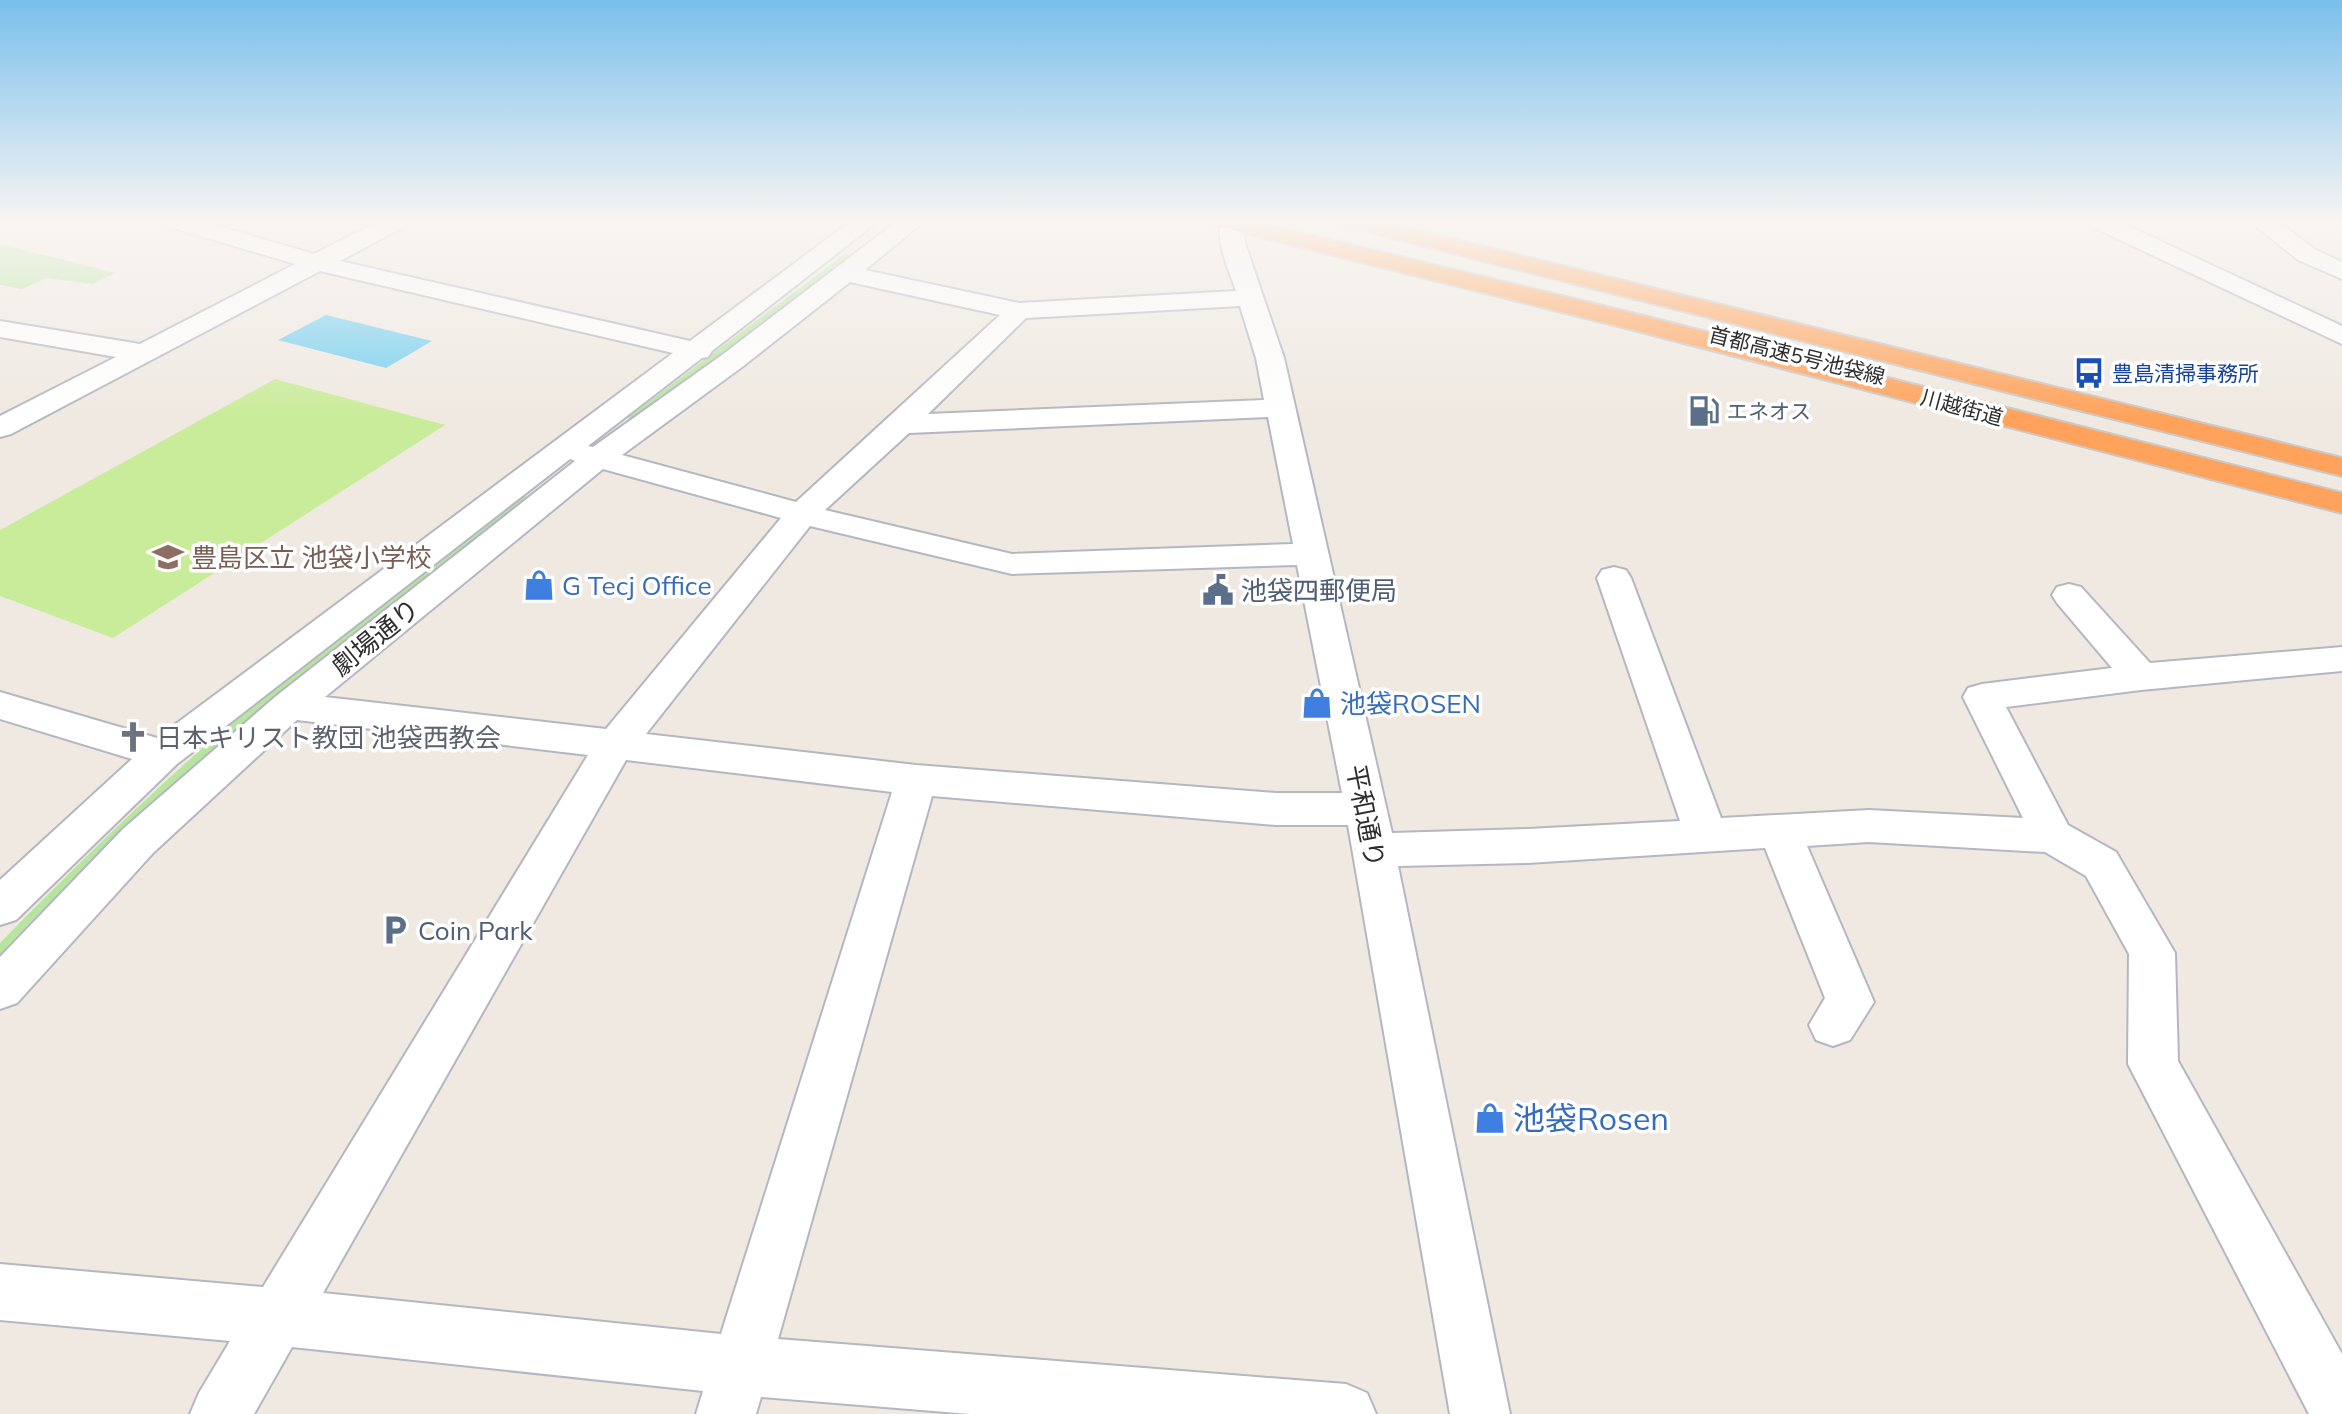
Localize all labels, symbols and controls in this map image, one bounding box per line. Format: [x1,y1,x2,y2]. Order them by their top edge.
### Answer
street label: 首都高速5号池袋線 [1706,321,1888,389]
bus stop icon: 豊島清掃事務所 [2072,356,2106,390]
place label: 豊島清掃事務所 [2112,360,2259,386]
street label: 川越街道 [1918,384,2006,430]
fuel station icon: エネオス [1687,394,1721,428]
place label: エネオス [1727,398,1811,424]
school or university icon: 豊島区立 池袋小学校 [151,540,185,574]
place label: 豊島区立 池袋小学校 [191,541,432,574]
shop icon: G Tecj Office [522,568,556,602]
place label: G Tecj Office [562,569,712,602]
public building icon: 池袋四郵便局 [1201,573,1235,607]
place label: 池袋四郵便局 [1241,574,1397,607]
street label: 劇場通り [324,591,426,683]
shop icon: 池袋ROSEN [1300,686,1334,720]
place label: 池袋ROSEN [1340,687,1481,720]
church icon: 日本キリスト教団 池袋西教会 [116,720,150,754]
place label: 日本キリスト教団 池袋西教会 [156,721,501,754]
street label: 平和通り [1340,762,1392,870]
parking icon: Coin Park [378,913,412,947]
place label: Coin Park [418,914,533,947]
place label: 池袋Rosen [1513,1098,1669,1138]
shop icon: 池袋Rosen [1473,1101,1507,1135]

